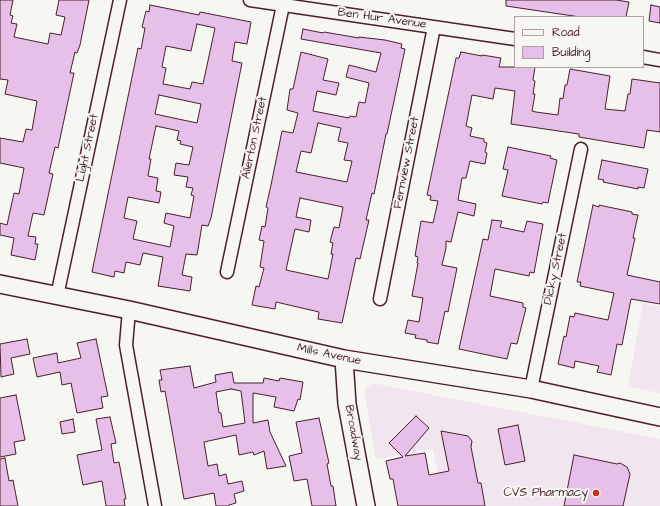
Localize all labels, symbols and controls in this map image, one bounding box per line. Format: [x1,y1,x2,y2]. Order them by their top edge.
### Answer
street label: Ben Hur Avenue [337,6,427,32]
legend [514,16,644,68]
text: Road [552,24,580,41]
text: Building [552,44,590,61]
street label: Allerton Street [239,95,271,181]
street label: Light Street [74,113,102,183]
street label: Fernview Street [391,116,423,210]
street label: Dicky Street [541,232,571,306]
street label: Mills Avenue [296,341,362,369]
street label: Broadway [341,404,365,462]
place label: CVS Pharmacy [504,486,588,500]
marker: CVS Pharmacy [591,488,601,498]

